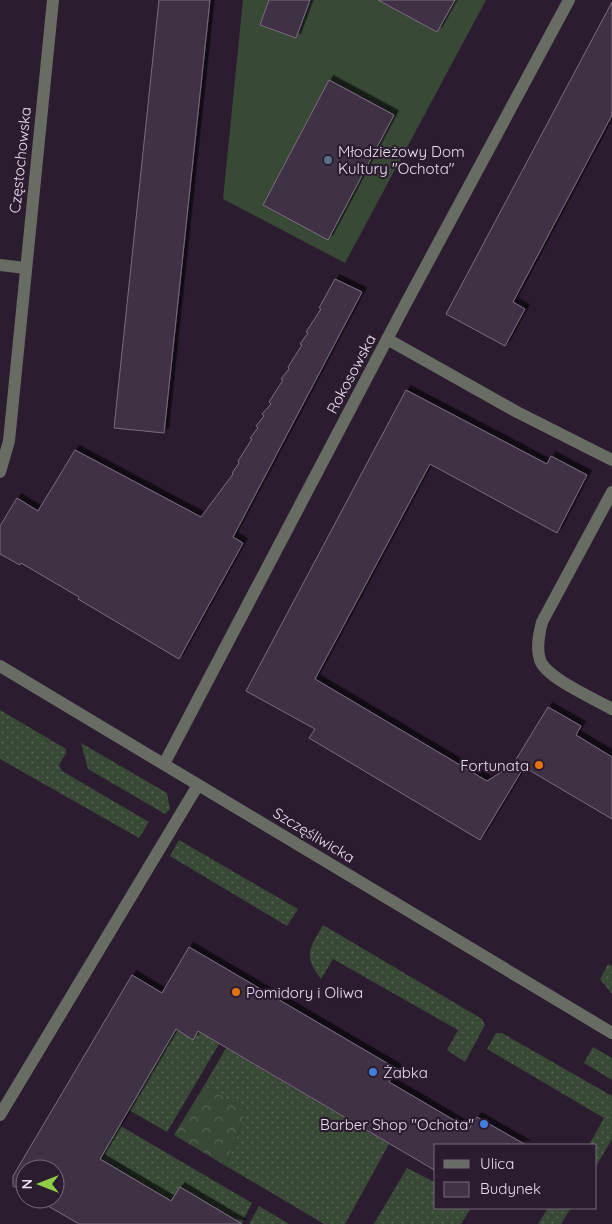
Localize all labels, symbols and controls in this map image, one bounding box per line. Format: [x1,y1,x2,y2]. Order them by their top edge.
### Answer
street label: Częstochowska [5,106,35,214]
place label: Młodzieżowy Dom Kultury "Ochota" [338,142,465,178]
marker: Młodzieżowy Dom Kultury "Ochota" [322,154,334,166]
street label: Rokosowska [322,331,380,417]
place label: Fortunata [460,756,529,775]
marker: Fortunata [533,759,545,771]
street label: Szczęśliwicka [270,803,358,867]
place label: Pomidory i Oliwa [246,983,363,1002]
marker: Pomidory i Oliwa [230,986,242,998]
place label: Żabka [383,1063,428,1082]
marker: Żabka [367,1066,379,1078]
place label: Barber Shop "Ochota" [320,1115,474,1134]
marker: Barber Shop "Ochota" [478,1118,490,1130]
legend [434,1144,597,1209]
text: Ulica [480,1154,514,1173]
north arrow [15,1159,65,1209]
text: N [18,1179,36,1189]
text: Budynek [480,1179,541,1198]

